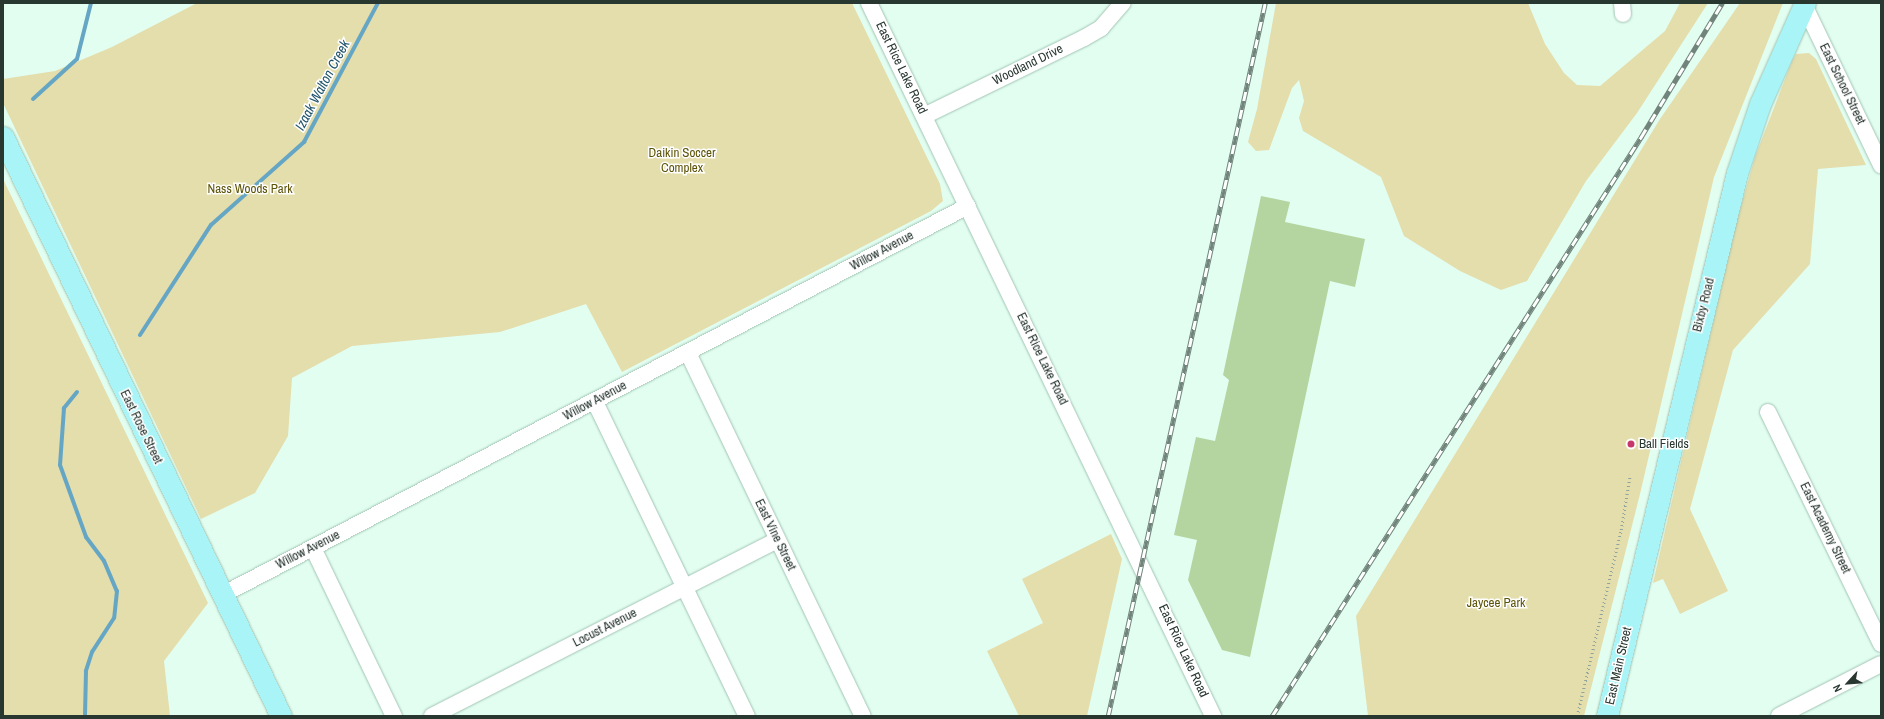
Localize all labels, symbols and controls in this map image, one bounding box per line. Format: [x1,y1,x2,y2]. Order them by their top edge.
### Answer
street label: East Rice Lake Road [872,19,930,117]
water label: Izaak Walton Creek [291,37,353,133]
street label: Woodland Drive [990,41,1066,89]
street label: East School Street [1816,41,1868,127]
park label: Daikin Soccer Complex [649,146,715,177]
park label: Nass Woods Park [207,181,293,197]
street label: Willow Avenue [847,228,917,274]
street label: Bixby Road [1690,276,1718,334]
street label: East Rice Lake Road [1013,310,1071,408]
street label: Willow Avenue [560,378,630,424]
street label: East Rose Street [116,387,166,467]
place label: Ball Fields [1639,436,1689,452]
marker: Ball Fields [1626,439,1636,449]
street label: East Academy Street [1796,480,1854,576]
street label: East Vine Street [751,497,799,573]
street label: Willow Avenue [273,527,343,573]
park label: Jaycee Park [1467,595,1525,611]
street label: East Rice Lake Road [1155,602,1211,700]
street label: Locust Avenue [570,605,640,651]
street label: East Main Street [1602,626,1636,706]
north arrow [1828,663,1868,703]
text: N [1829,682,1845,694]

